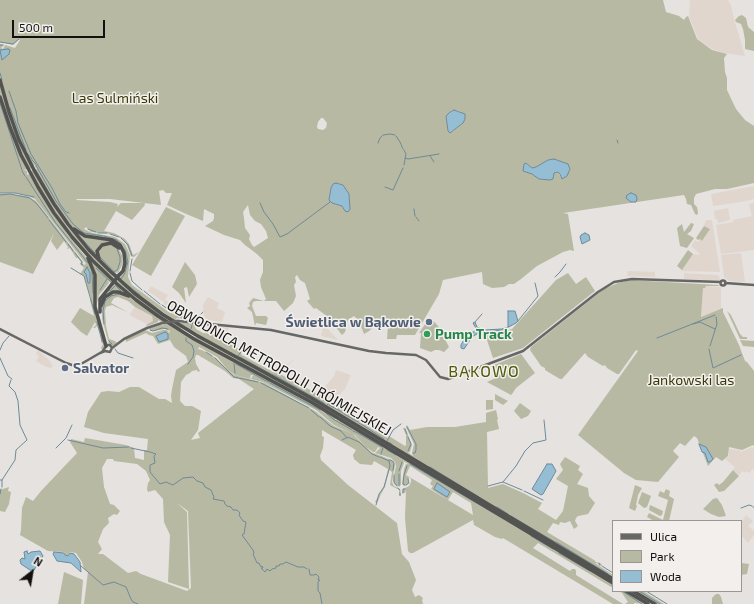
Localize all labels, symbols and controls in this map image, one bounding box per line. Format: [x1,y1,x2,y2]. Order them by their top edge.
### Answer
scale bar [14,12,107,38]
text: 500 m [19,20,53,34]
park label: Las Sulmiński [72,90,158,106]
street label: OBWODNICA METROPOLII TRÓJMIEJSKIEJ [164,297,394,439]
place label: Świetlica w Bąkowie [286,314,421,330]
marker: Świetlica w Bąkowie [424,317,434,327]
place label: Pump Track [435,326,512,342]
marker: Pump Track [422,329,432,339]
place label: Salvator [73,360,129,376]
district label: BĄKOWO [448,362,520,382]
marker: Salvator [60,363,70,373]
park label: Jankowski las [648,372,734,388]
legend [612,520,742,592]
text: Ulica [650,529,677,543]
text: Park [650,549,675,563]
north arrow [12,552,52,592]
text: N [32,554,45,569]
text: Woda [650,569,681,583]

